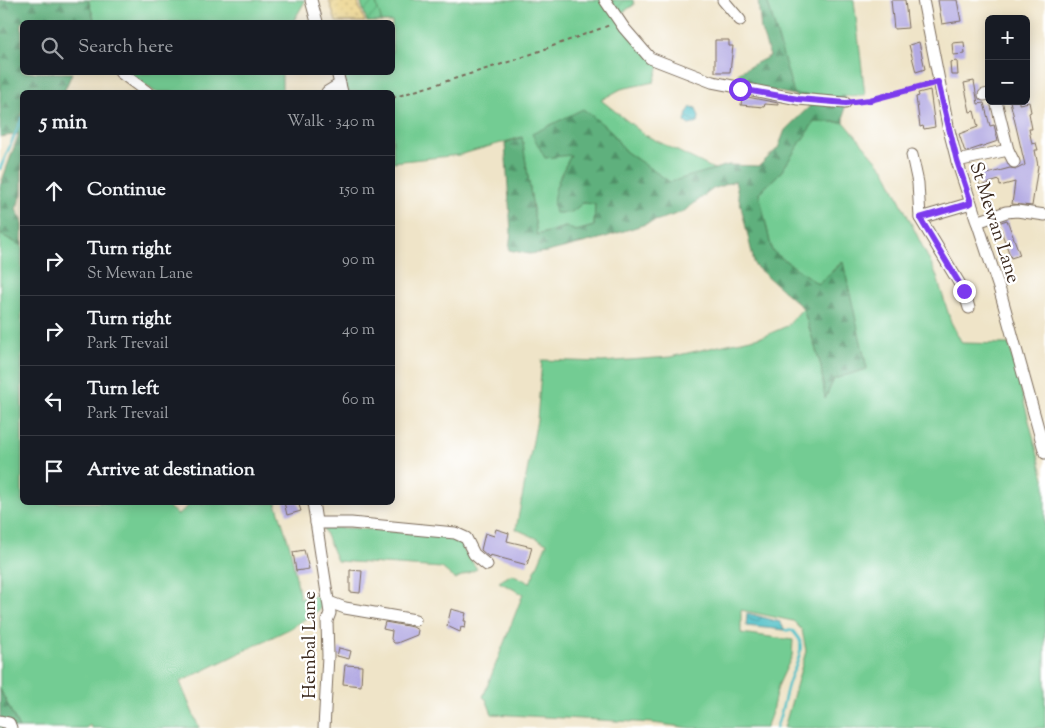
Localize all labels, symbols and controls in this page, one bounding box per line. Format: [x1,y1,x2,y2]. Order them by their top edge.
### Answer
map controls [985,15,1030,105]
button: + [985,15,1030,60]
search box [20,20,395,75]
icon: search [38,34,66,62]
text: Search here [78,34,173,61]
button: − [985,60,1030,105]
route start [729,78,752,101]
text: 5 min [40,108,87,138]
text: Walk · 340 m [287,111,375,134]
street label: St Mewan Lane [961,159,1026,287]
icon: ahead [40,177,68,205]
text: Continue [87,177,166,204]
text: 150 m [339,179,375,202]
text: Turn right [87,236,171,263]
icon: right [40,247,68,275]
text: 90 m [342,249,375,272]
text: St Mewan Lane [87,263,193,286]
route end [953,280,976,303]
text: Turn right [87,306,171,333]
icon: right [40,317,68,345]
text: 40 m [342,319,375,342]
text: Park Trevail [87,333,169,356]
text: Turn left [87,376,159,403]
icon: left [40,387,68,415]
text: 60 m [342,389,375,412]
text: Park Trevail [87,403,169,426]
icon: arrive [40,457,68,485]
text: Arrive at destination [87,457,255,484]
street label: Hembal Lane [297,591,324,699]

